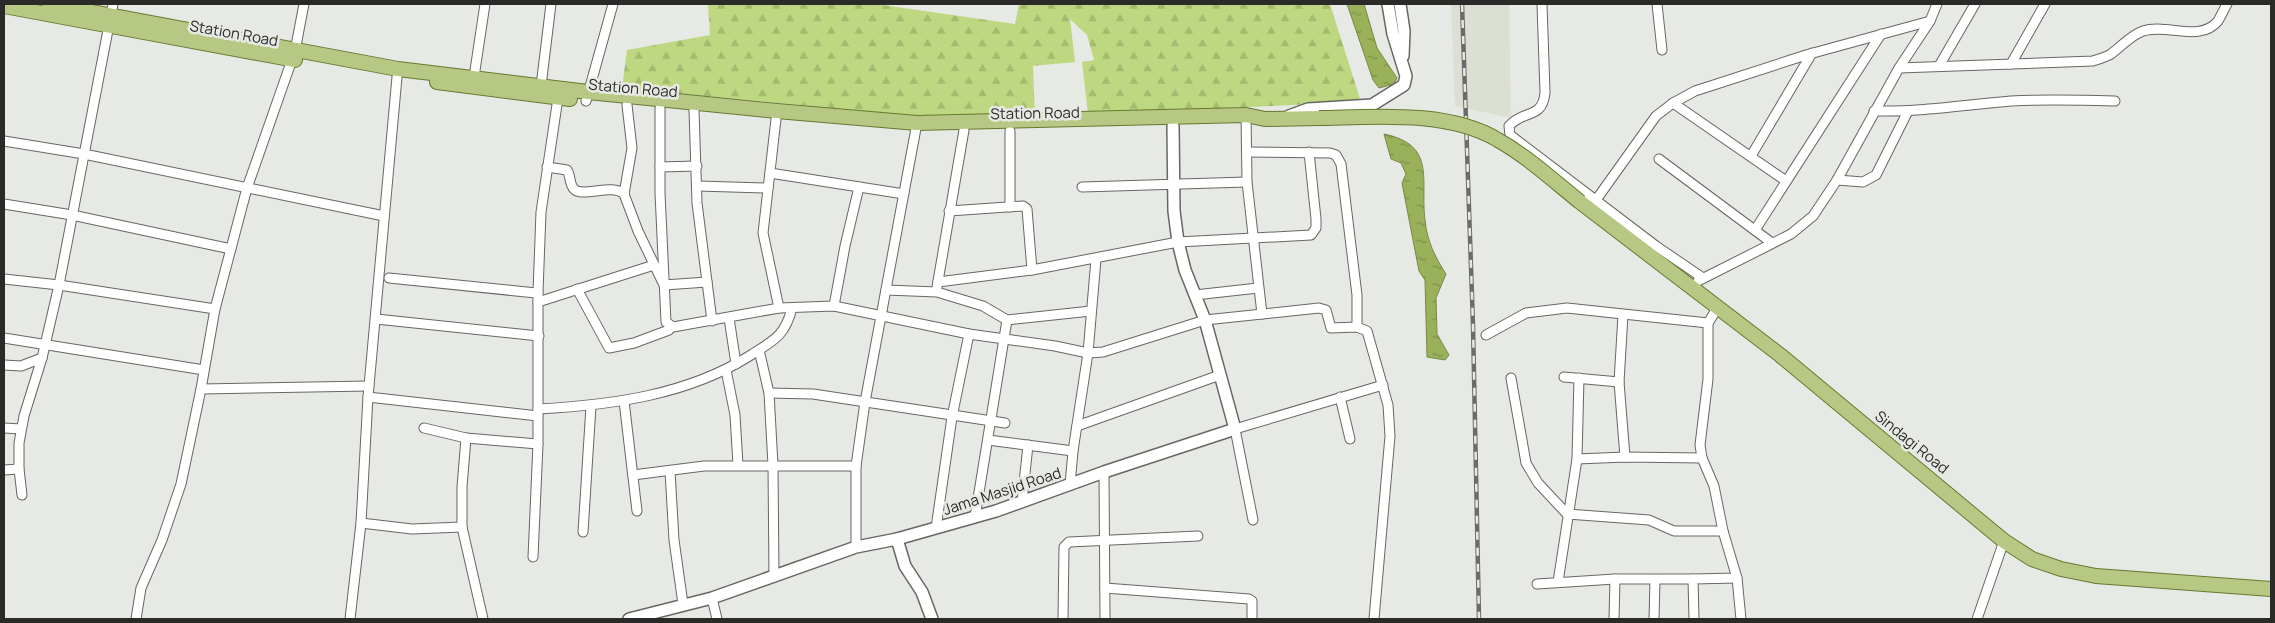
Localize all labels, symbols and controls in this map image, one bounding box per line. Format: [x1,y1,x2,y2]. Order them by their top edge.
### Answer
street label: Station Road [188,15,280,51]
street label: Station Road [588,74,678,102]
street label: Station Road [990,102,1080,124]
street label: Sindagi Road [1871,406,1953,478]
street label: Jama Masjid Road [940,462,1064,520]

